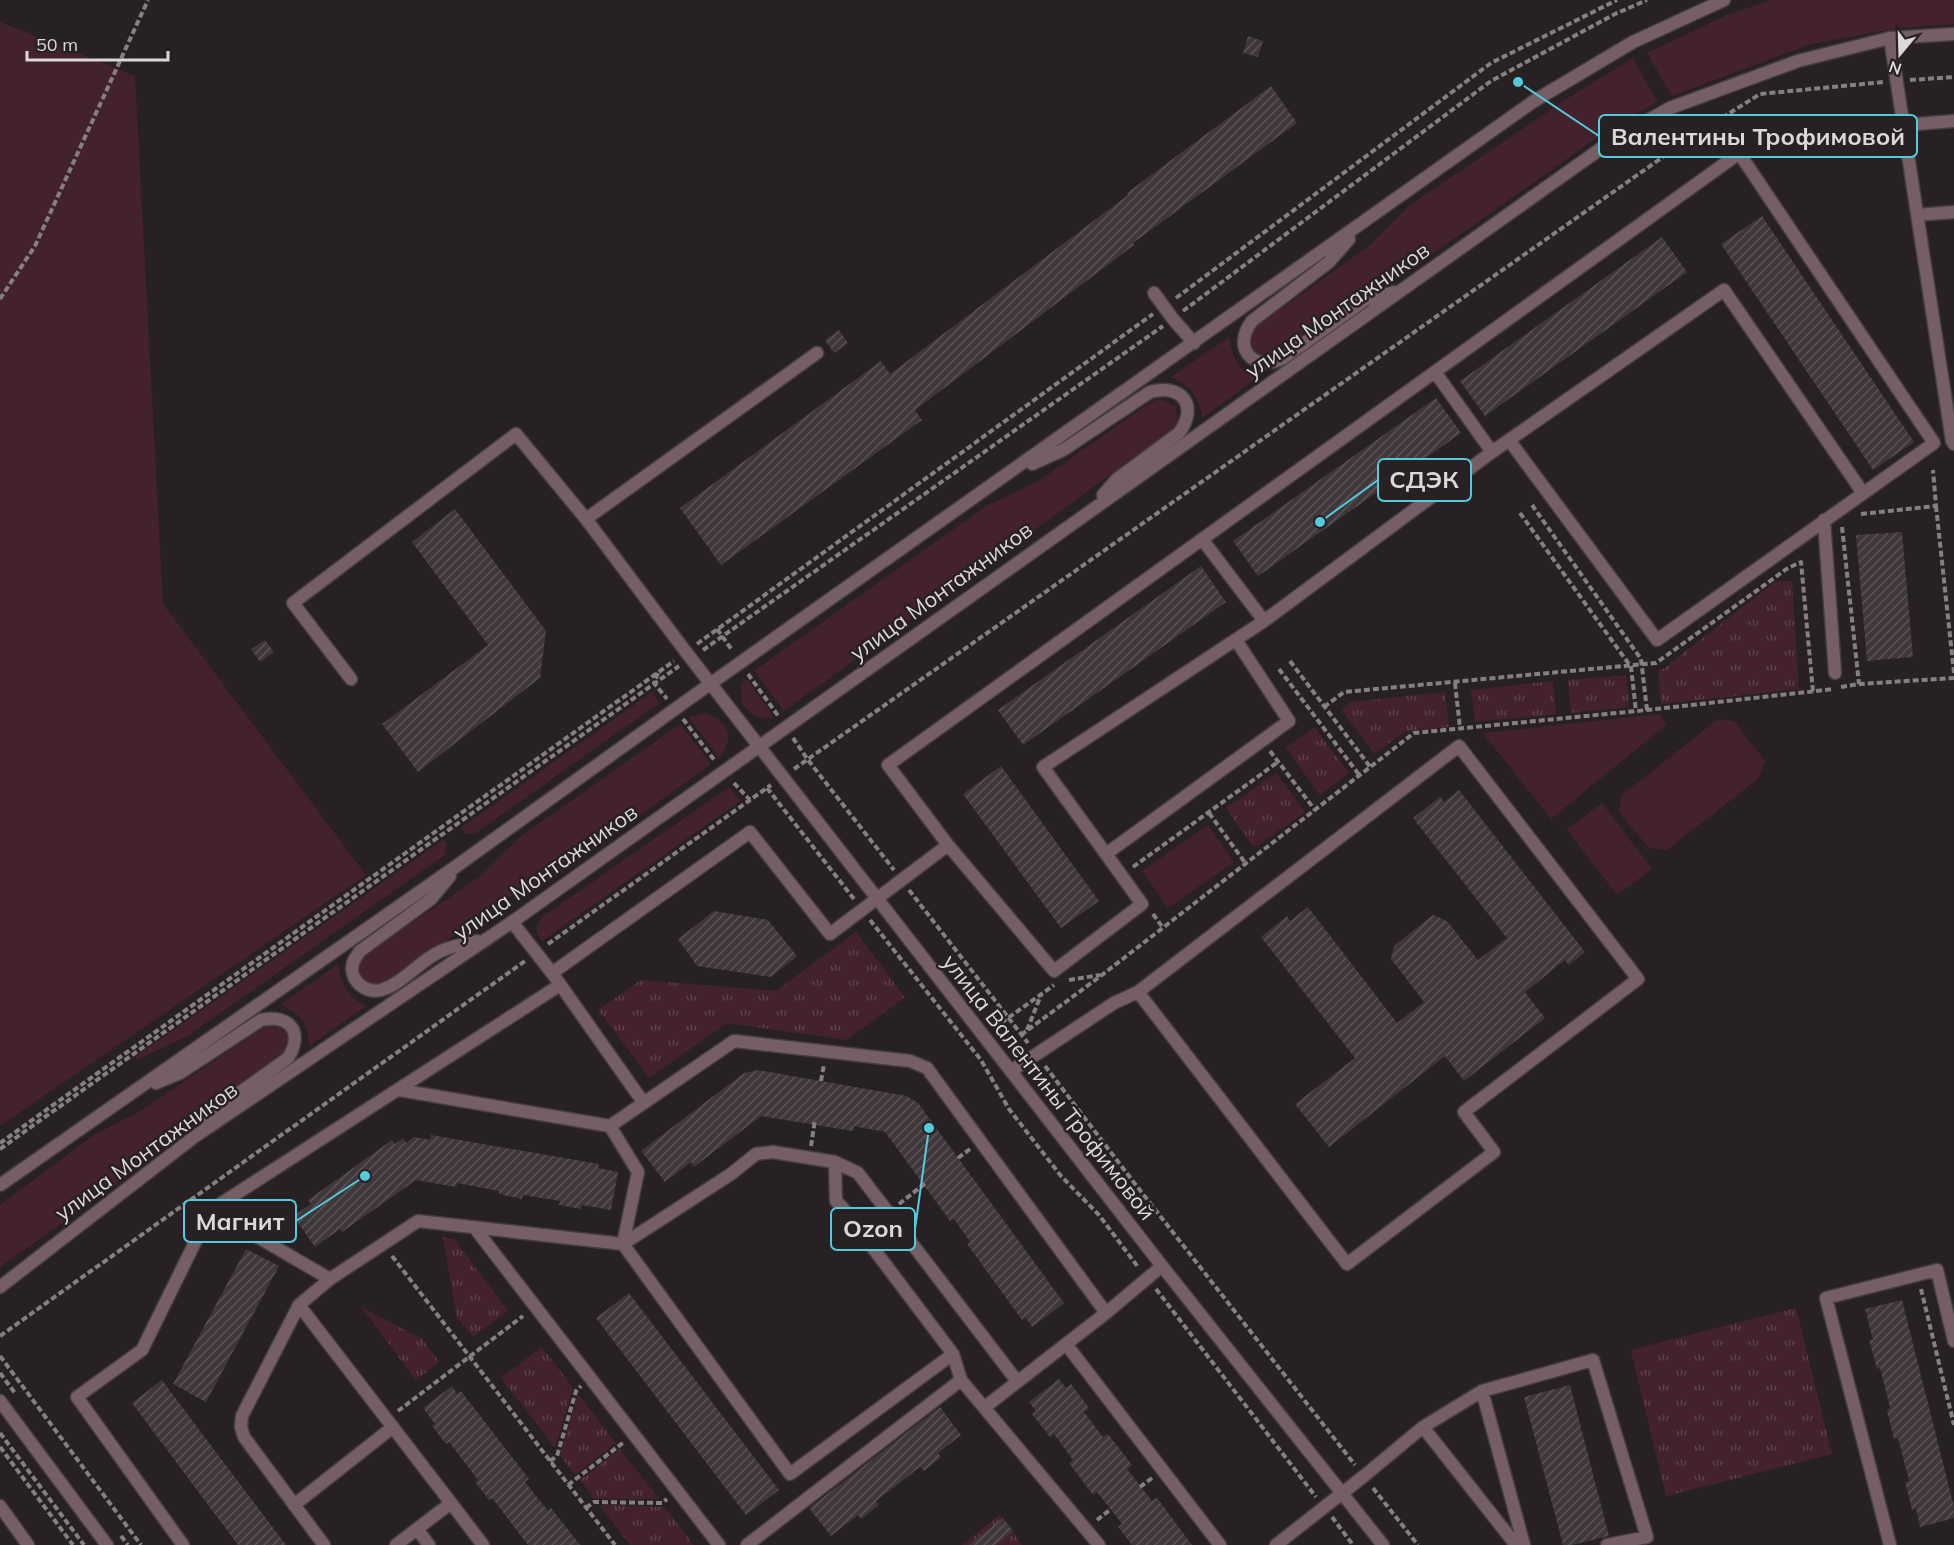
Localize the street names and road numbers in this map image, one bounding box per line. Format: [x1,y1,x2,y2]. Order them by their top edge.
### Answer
street label: улица Монтажников [1239,236,1435,384]
street label: улица Монтажников [844,515,1038,667]
street label: улица Монтажников [447,798,643,946]
street label: улица Валентины Трофимовой [937,949,1161,1225]
street label: улица Монтажников [49,1075,243,1227]

